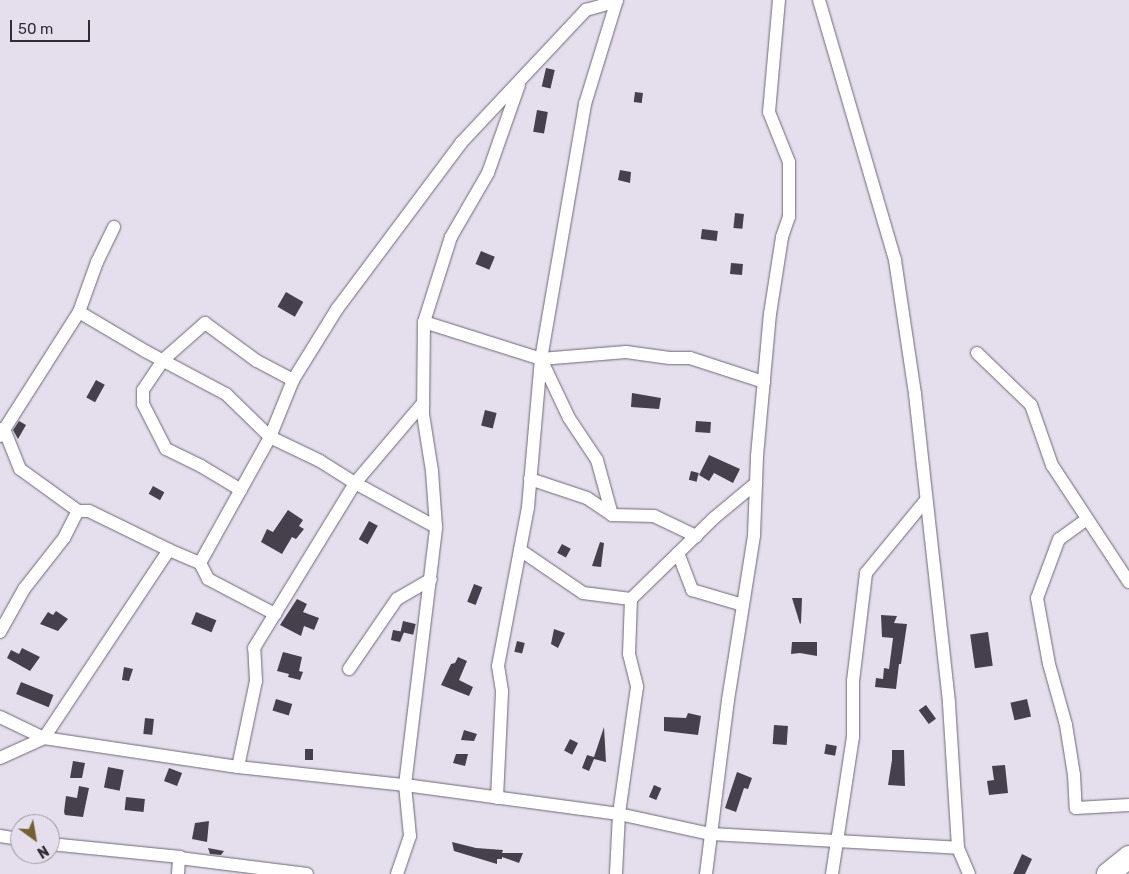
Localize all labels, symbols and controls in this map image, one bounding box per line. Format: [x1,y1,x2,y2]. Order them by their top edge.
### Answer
scale bar [12,10,92,42]
text: 50 m [18,20,53,38]
north arrow [10,814,60,864]
text: N [34,841,51,861]

